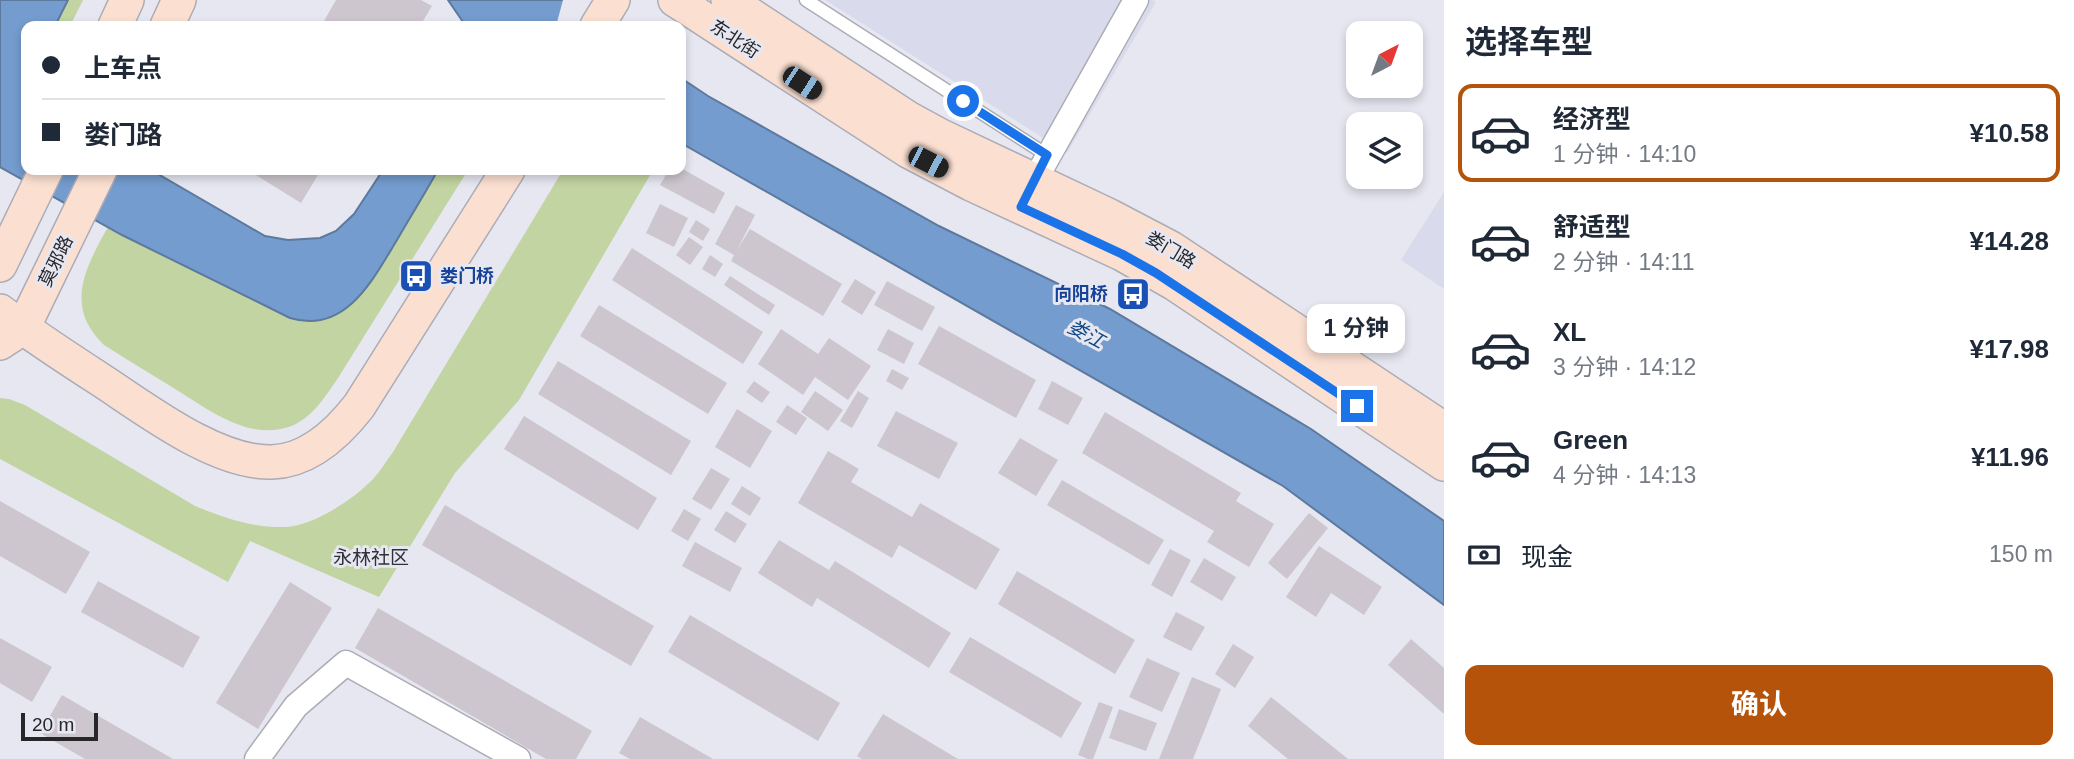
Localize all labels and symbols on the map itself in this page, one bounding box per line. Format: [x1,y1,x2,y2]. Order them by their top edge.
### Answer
street label: 东北街 [707,16,763,62]
north arrow [1346,21,1423,98]
car [779,63,826,103]
route start [947,85,979,117]
car [905,143,952,181]
street label: 娄门路 [1143,228,1199,272]
street label: 莫邪路 [35,232,77,290]
bus stop icon: 娄门桥 [397,257,435,295]
place label: 娄门桥 [440,266,494,286]
bus stop icon: 向阳桥 [1114,275,1152,313]
place label: 向阳桥 [1054,284,1108,304]
callout: 1 分钟 [1308,304,1406,354]
water label: 娄江 [1064,316,1109,353]
route end [1341,390,1373,422]
district label: 永林社区 [333,547,409,568]
scale bar [21,710,98,742]

